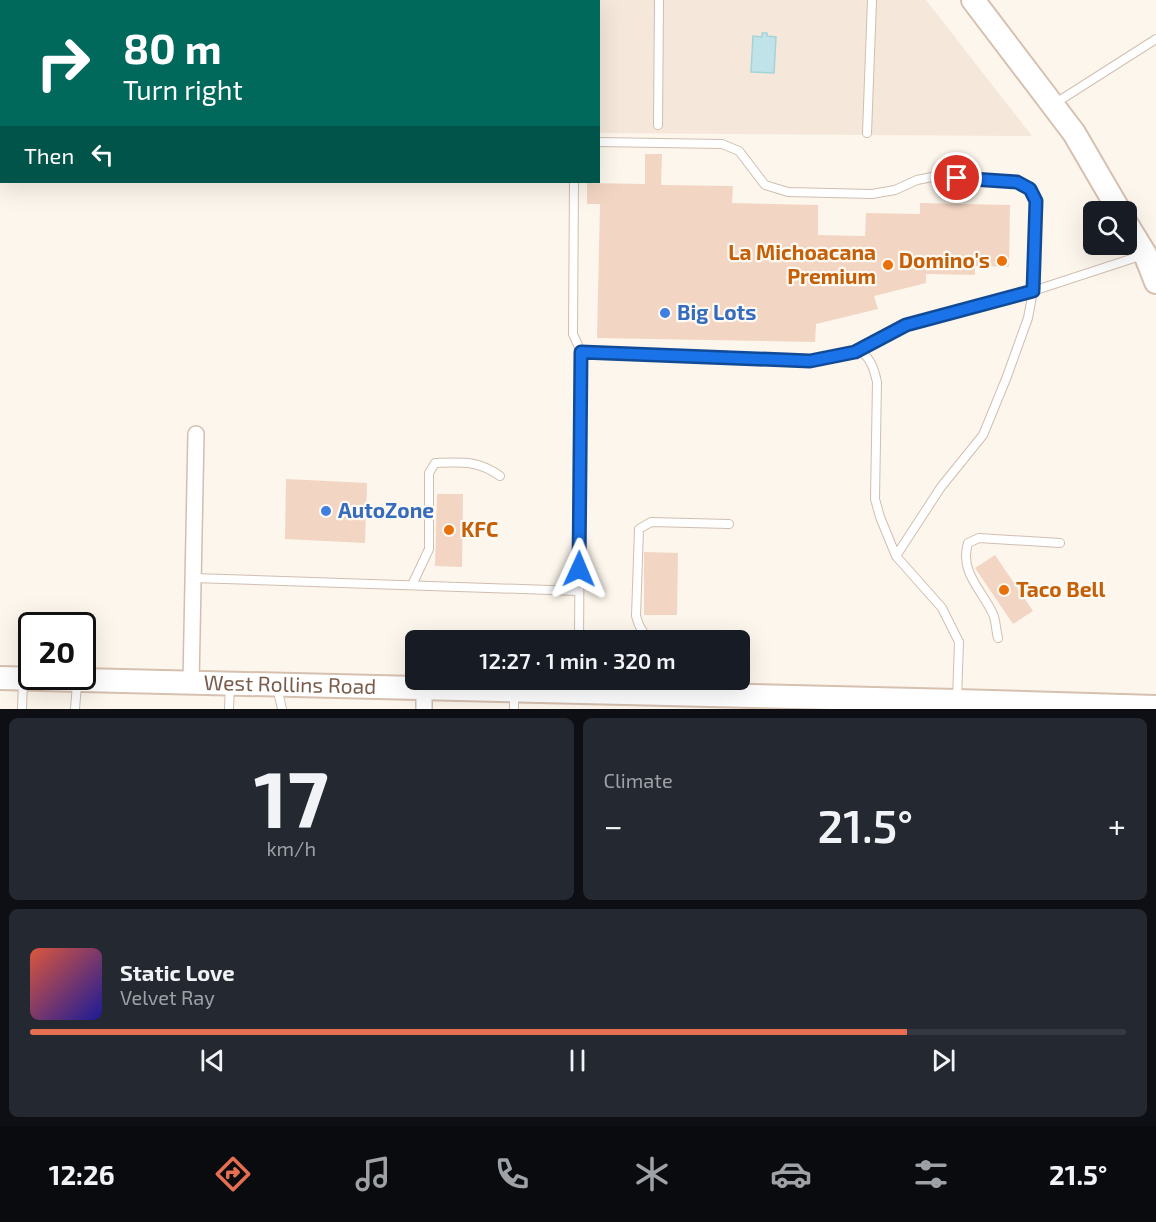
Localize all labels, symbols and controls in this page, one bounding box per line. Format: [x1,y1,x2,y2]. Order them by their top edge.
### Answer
text: 80 m [123,22,222,72]
icon: right [24,24,102,102]
text: Turn right [123,73,243,105]
icon: left [86,138,119,171]
text: Then [24,142,74,168]
pin [931,152,982,203]
icon: arrive [940,161,973,194]
map controls [1083,201,1137,255]
button: search [1083,201,1137,255]
place label: La Michoacana Premium [728,239,876,288]
place label: Domino's [899,247,990,272]
marker: Domino's [995,254,1009,268]
marker: La Michoacana Premium [881,258,895,272]
place label: Big Lots [677,299,756,324]
marker: Big Lots [658,306,672,320]
place label: AutoZone [338,497,434,522]
marker: AutoZone [319,504,333,518]
place label: KFC [461,516,498,541]
marker: KFC [442,523,456,537]
position arrow [547,537,611,601]
place label: Taco Bell [1016,576,1105,601]
marker: Taco Bell [997,583,1011,597]
speed limit sign: 20 [18,612,96,690]
text: 12:27 · 1 min · 320 m [479,647,676,673]
street label: West Rollins Road [203,669,377,698]
text: 17 [254,750,329,844]
text: Climate [604,768,673,792]
text: 21.5° [817,798,913,852]
text: − [604,805,623,845]
text: + [1108,805,1126,845]
text: km/h [266,836,316,860]
text: Static Love [120,959,235,985]
text: Velvet Ray [120,985,215,1009]
icon: previous [196,1044,229,1077]
icon: pause [561,1044,594,1077]
icon: next [927,1044,960,1077]
icon: directions [212,1153,254,1195]
icon: music [352,1153,394,1195]
icon: phone [491,1153,533,1195]
icon: climate [631,1153,673,1195]
icon: car [770,1153,812,1195]
icon: filters [910,1153,952,1195]
text: 12:26 [49,1158,115,1190]
text: 21.5° [1049,1158,1107,1190]

